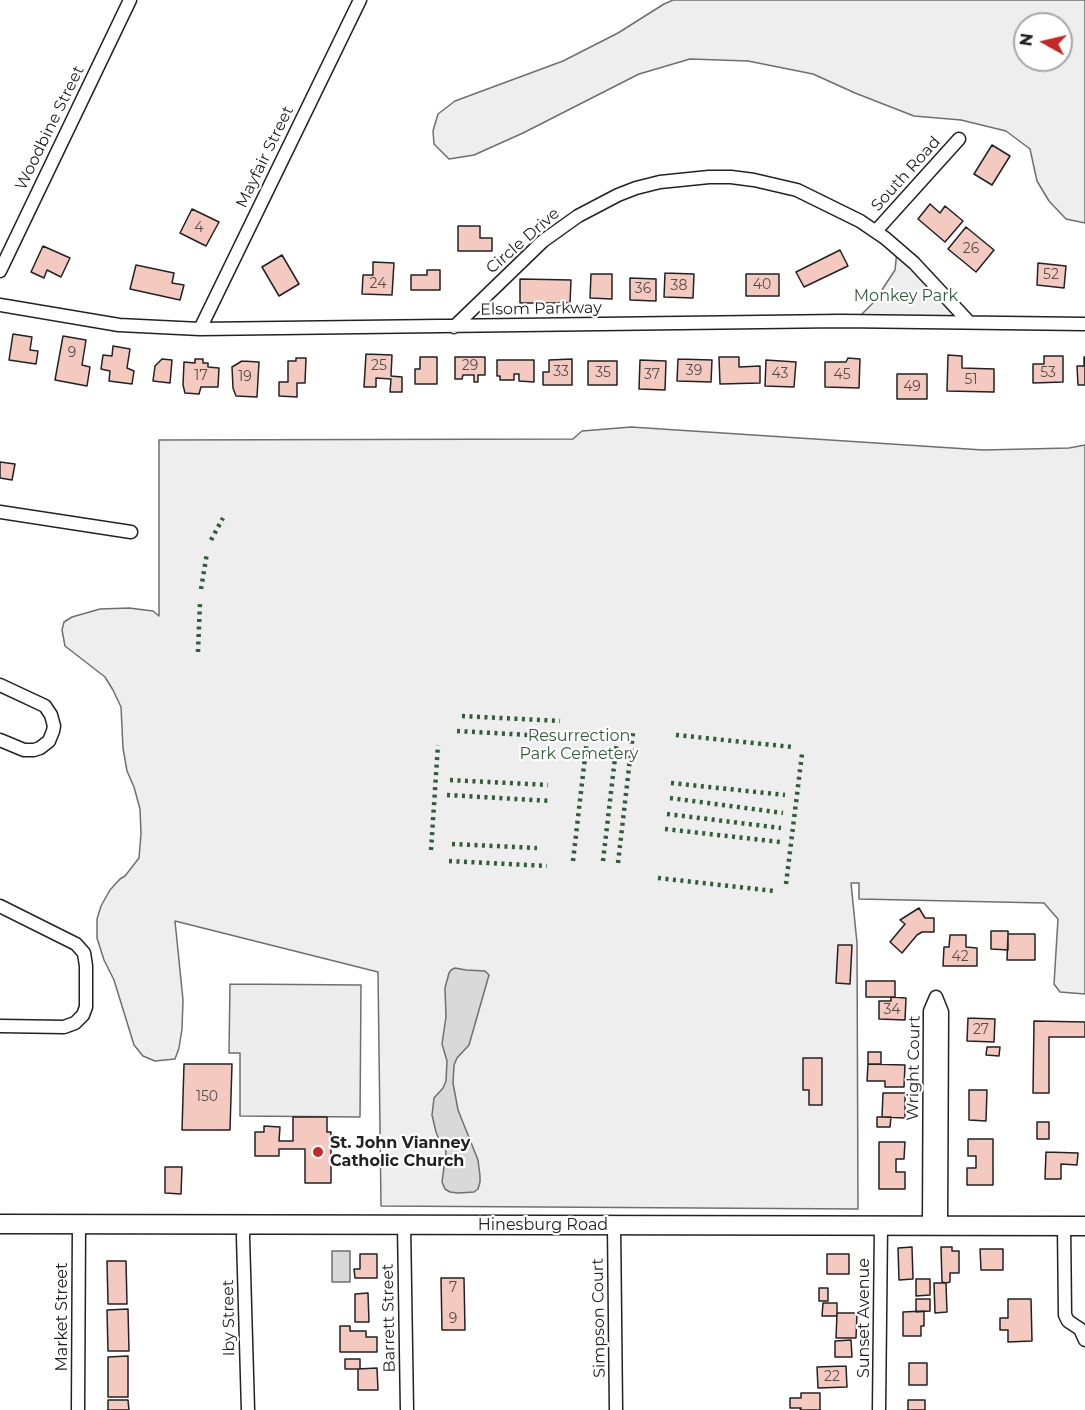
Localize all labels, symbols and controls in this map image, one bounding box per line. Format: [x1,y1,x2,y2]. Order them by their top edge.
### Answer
north arrow [1013,12,1073,72]
text: N [1016,32,1037,47]
street label: Woodbine Street [12,63,88,193]
street label: Mayfair Street [232,103,298,211]
street label: South Road [867,133,945,215]
street label: Circle Drive [482,204,564,278]
house number: 4 [194,220,204,236]
house number: 26 [963,241,979,257]
house number: 52 [1043,267,1059,283]
house number: 24 [370,276,386,292]
house number: 40 [753,277,771,293]
house number: 38 [671,278,687,294]
house number: 36 [635,281,651,297]
park label: Monkey Park [854,286,958,306]
street label: Elsom Parkway [480,298,602,320]
house number: 9 [68,345,76,361]
house number: 25 [371,358,387,374]
house number: 29 [462,358,478,374]
house number: 39 [686,363,702,379]
house number: 33 [553,364,569,380]
house number: 35 [595,365,611,381]
house number: 53 [1040,365,1056,381]
house number: 43 [772,366,788,382]
house number: 37 [644,367,660,383]
house number: 45 [833,367,851,383]
house number: 17 [194,368,208,384]
house number: 19 [238,369,252,385]
house number: 51 [965,372,977,388]
house number: 49 [903,379,921,395]
park label: Resurrection Park Cemetery [520,726,638,764]
house number: 42 [951,949,969,965]
house number: 34 [883,1002,901,1018]
street label: Wright Court [903,1015,925,1121]
house number: 27 [973,1022,989,1038]
house number: 150 [196,1089,218,1105]
place label: St. John Vianney Catholic Church [330,1133,470,1171]
marker: St. John Vianney Catholic Church [311,1145,325,1159]
street label: Hinesburg Road [478,1215,608,1235]
street label: Simpson Court [588,1258,610,1378]
street label: Sunset Avenue [854,1258,874,1378]
street label: Market Street [52,1263,72,1371]
street label: Barrett Street [378,1263,400,1373]
street label: Iby Street [219,1279,239,1357]
house number: 7 [449,1280,457,1296]
house number: 9 [449,1311,457,1327]
house number: 22 [824,1369,840,1385]

